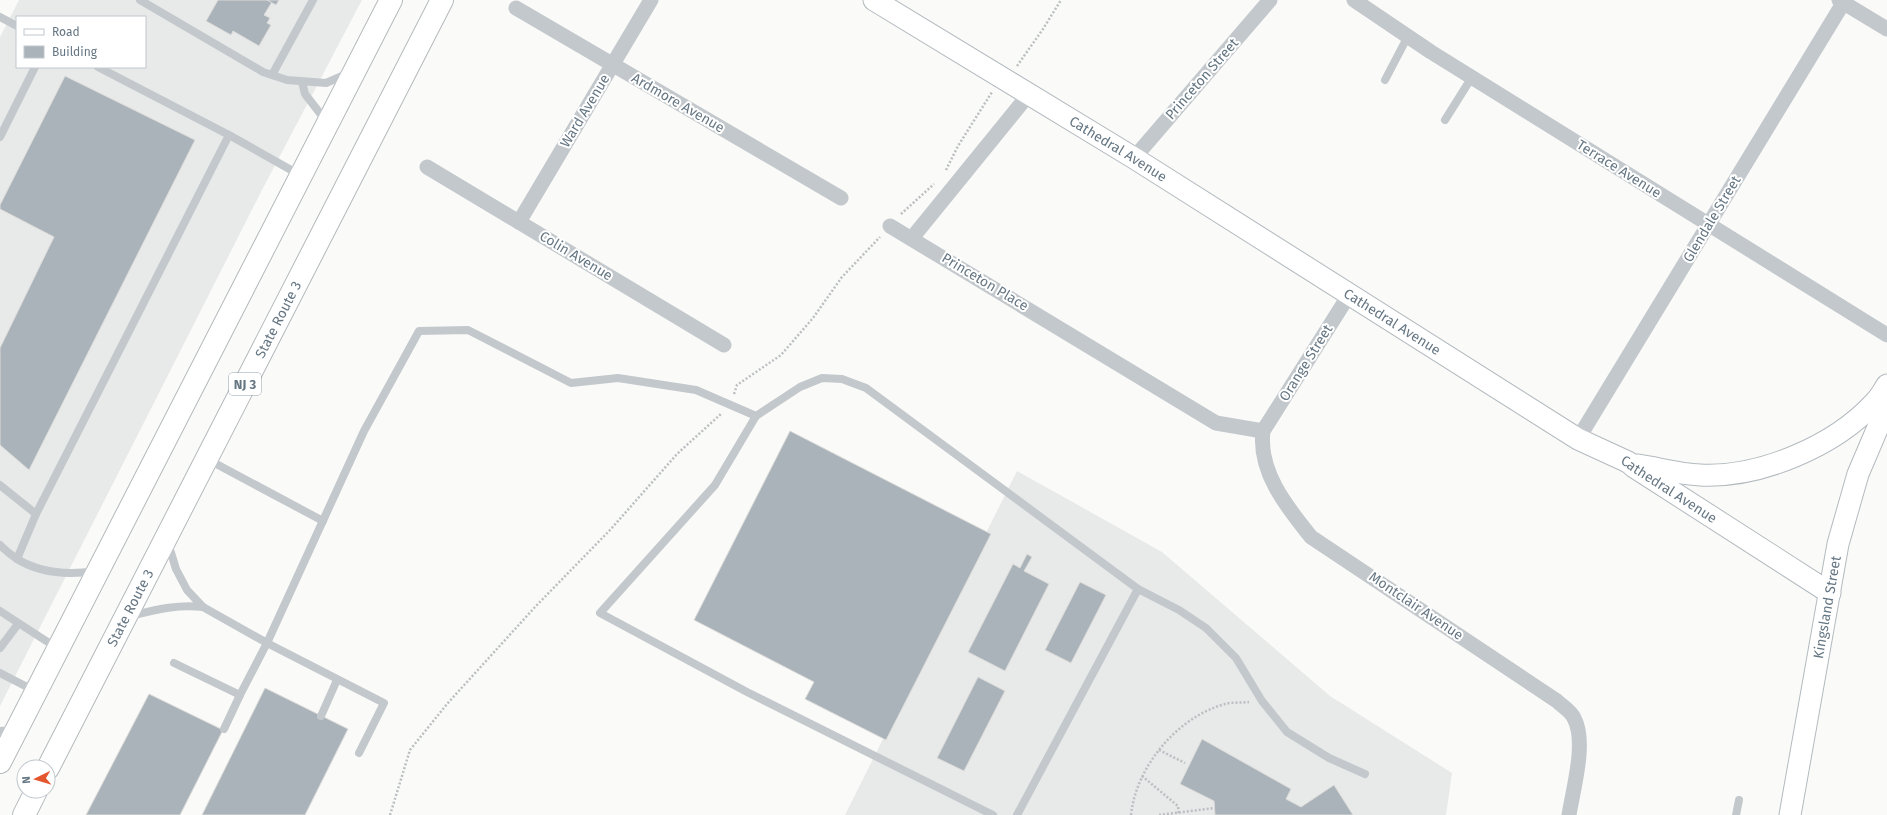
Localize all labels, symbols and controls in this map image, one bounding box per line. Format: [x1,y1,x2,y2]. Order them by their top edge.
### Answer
legend [16,16,146,68]
text: Road [52,25,80,39]
street label: Princeton Street [1162,34,1243,123]
text: Building [52,45,98,59]
street label: Ardmore Avenue [629,70,727,136]
street label: Ward Avenue [557,71,613,151]
street label: Cathedral Avenue [1066,112,1170,185]
street label: Terrace Avenue [1574,136,1664,202]
street label: Glendale Street [1680,172,1745,265]
street label: Colin Avenue [536,228,616,284]
street label: Princeton Place [939,249,1031,315]
street label: State Route 3 [251,278,305,361]
street label: Cathedral Avenue [1341,285,1444,358]
street label: Orange Street [1276,321,1337,404]
road number: NJ 3 [229,373,261,395]
street label: Cathedral Avenue [1619,452,1720,527]
street label: Kingsland Street [1809,554,1844,660]
street label: State Route 3 [103,566,157,649]
street label: Montclair Avenue [1366,568,1466,644]
north arrow [16,759,56,799]
text: N [20,776,33,784]

